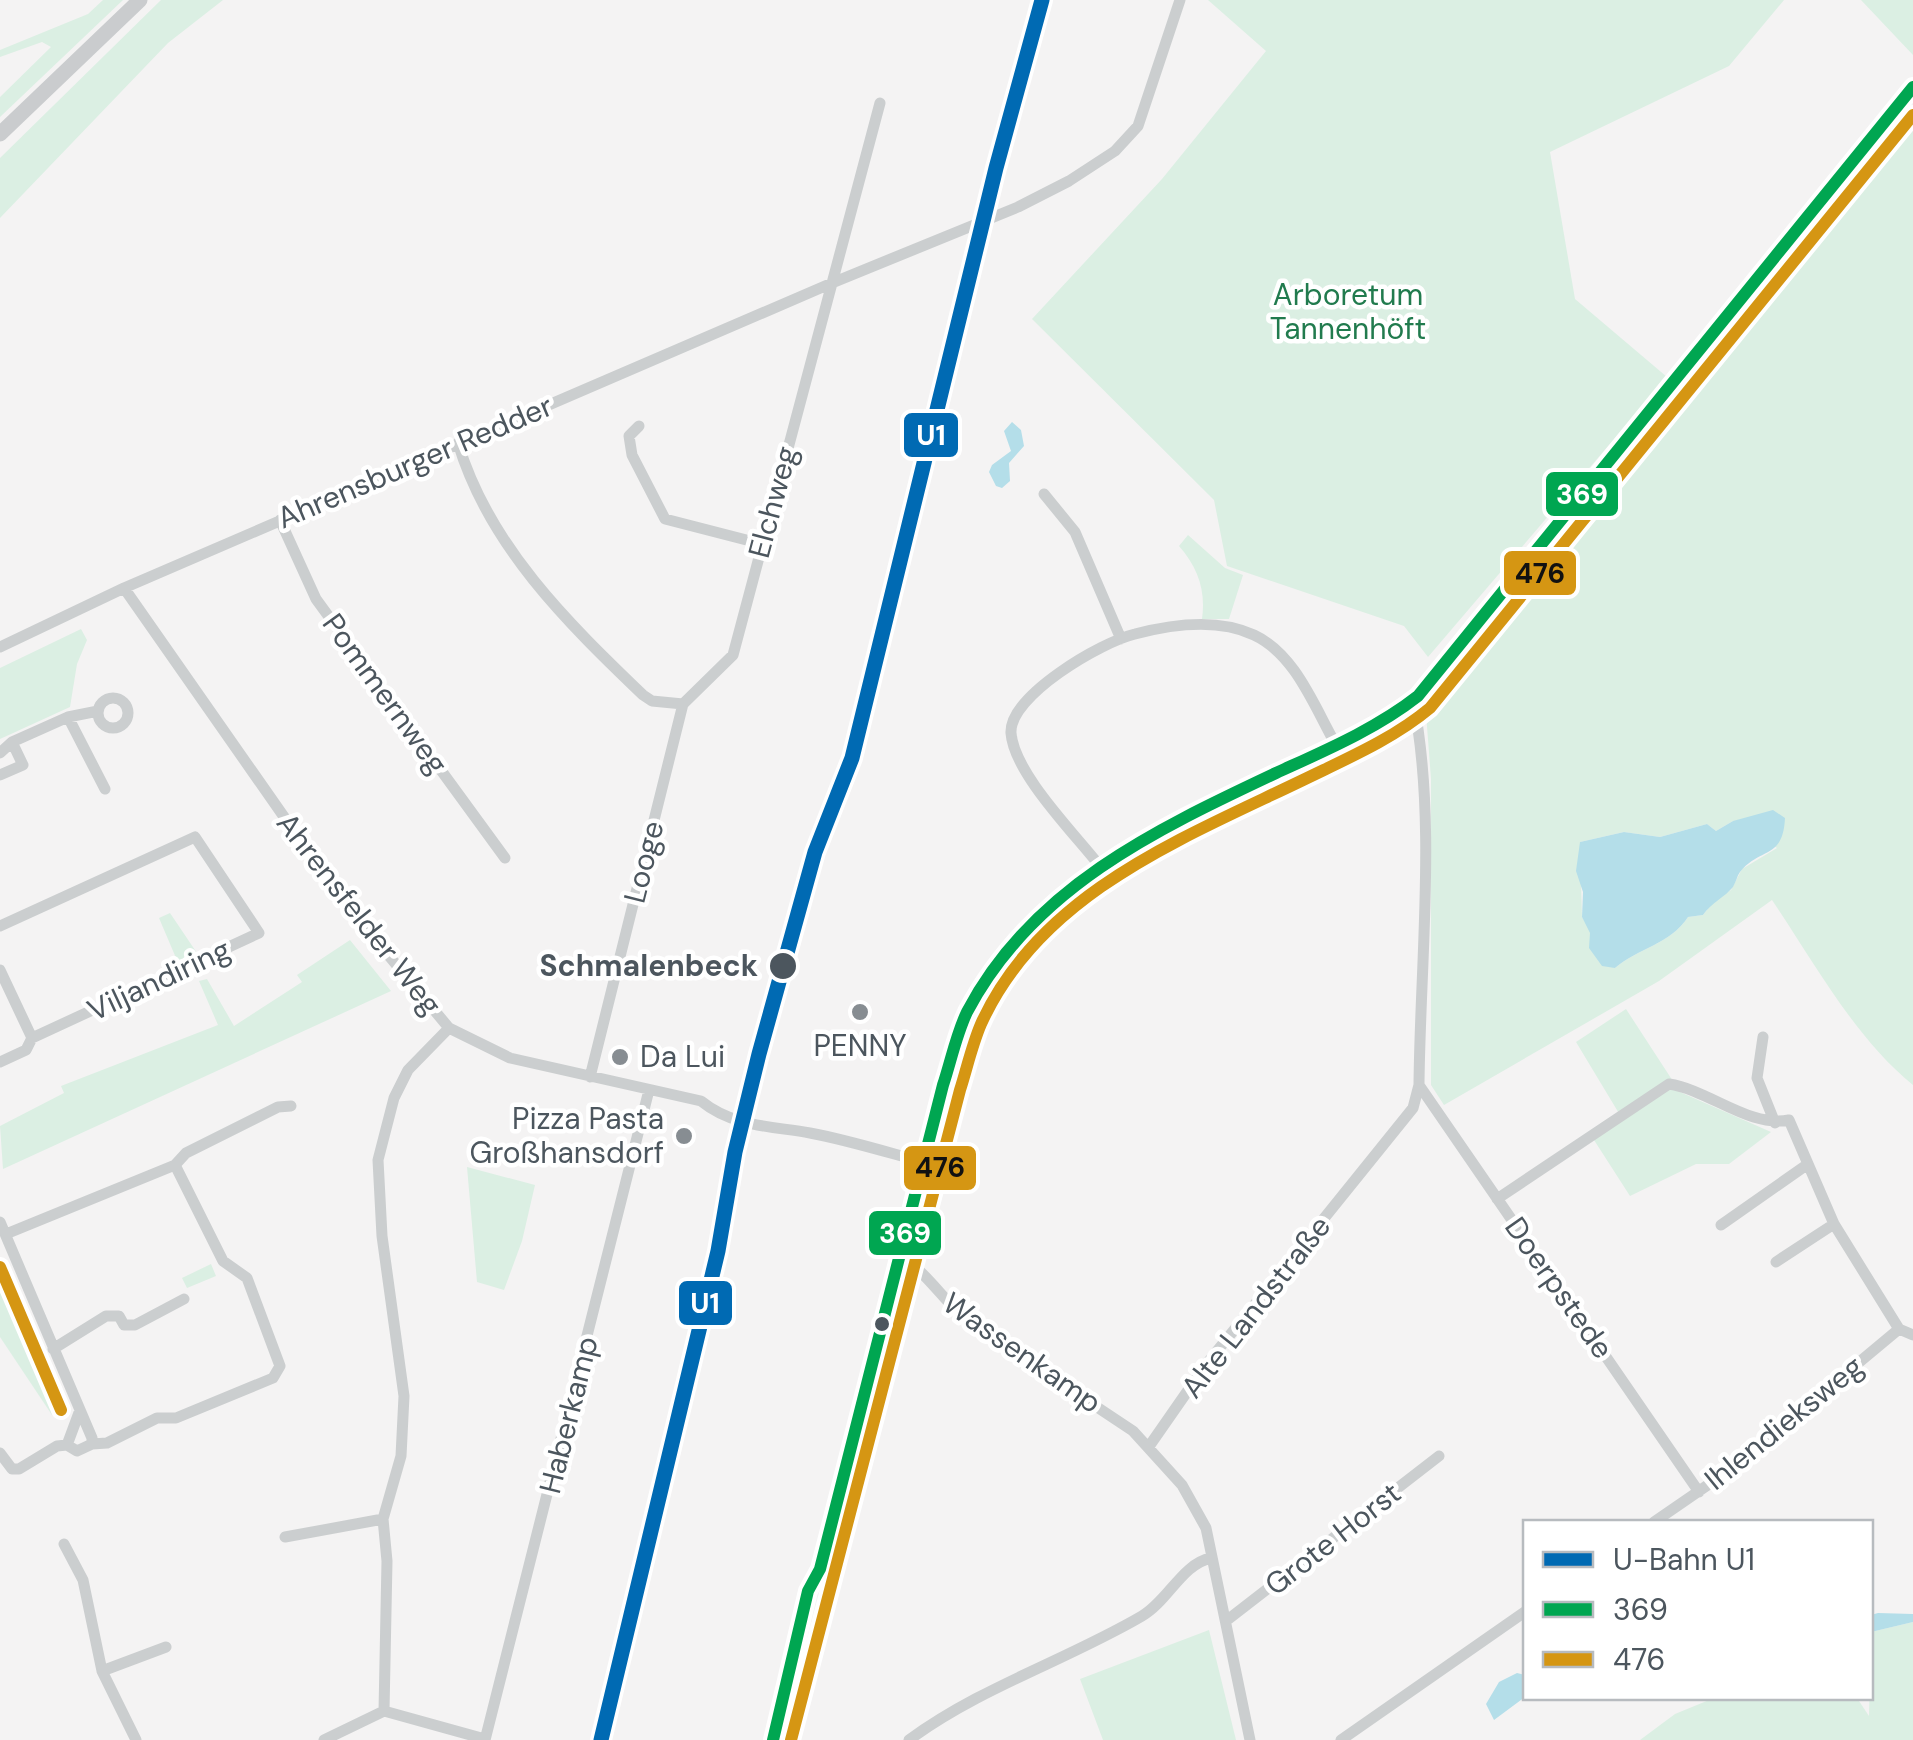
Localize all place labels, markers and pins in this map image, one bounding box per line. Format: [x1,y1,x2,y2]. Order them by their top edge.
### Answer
place label: Schmalenbeck [539,946,758,985]
marker: Schmalenbeck [767,950,799,982]
marker: PENNY [849,1001,871,1023]
place label: PENNY [813,1026,907,1065]
place label: Da Lui [640,1037,725,1076]
marker: Da Lui [609,1046,631,1068]
place label: Pizza Pasta Großhansdorf [469,1099,664,1172]
marker: Pizza Pasta Großhansdorf [673,1125,695,1147]
unlabelled marker [872,1314,892,1334]

